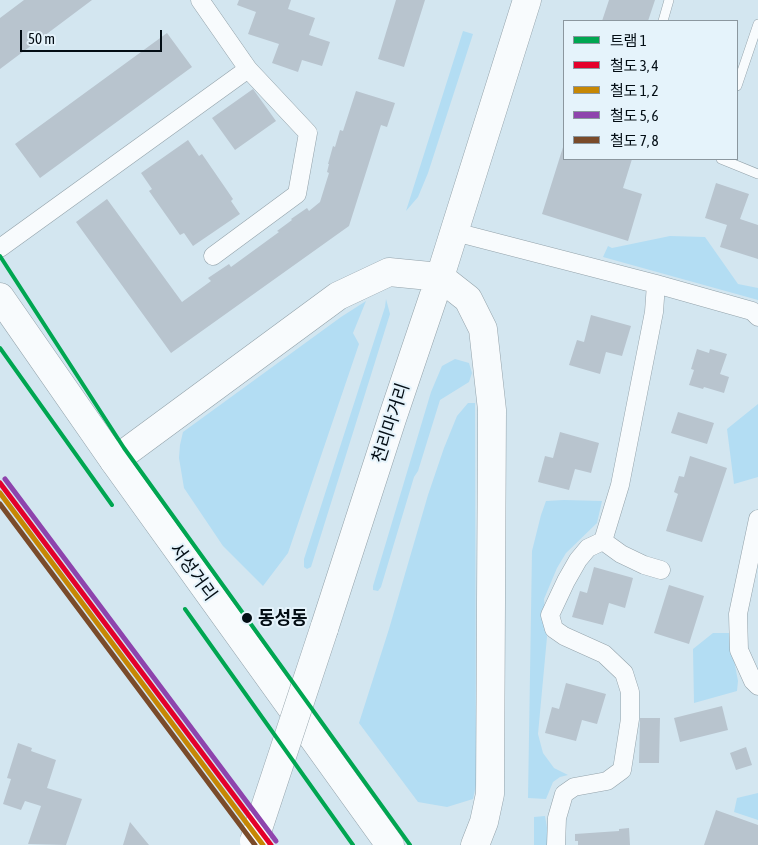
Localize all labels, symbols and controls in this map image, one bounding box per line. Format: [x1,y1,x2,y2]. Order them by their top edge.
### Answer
scale bar [22,20,165,52]
legend [563,20,738,160]
text: 50 m [28,30,55,47]
text: 트램 1 [610,32,647,49]
text: 철도 3, 4 [610,57,658,74]
text: 철도 1, 2 [610,82,658,99]
text: 철도 5, 6 [610,107,658,124]
text: 철도 7, 8 [610,132,658,149]
street label: 천리마거리 [368,380,414,466]
street label: 서성거리 [165,539,221,605]
place label: 동성동 [258,607,308,629]
marker: 동성동 [240,611,254,625]

